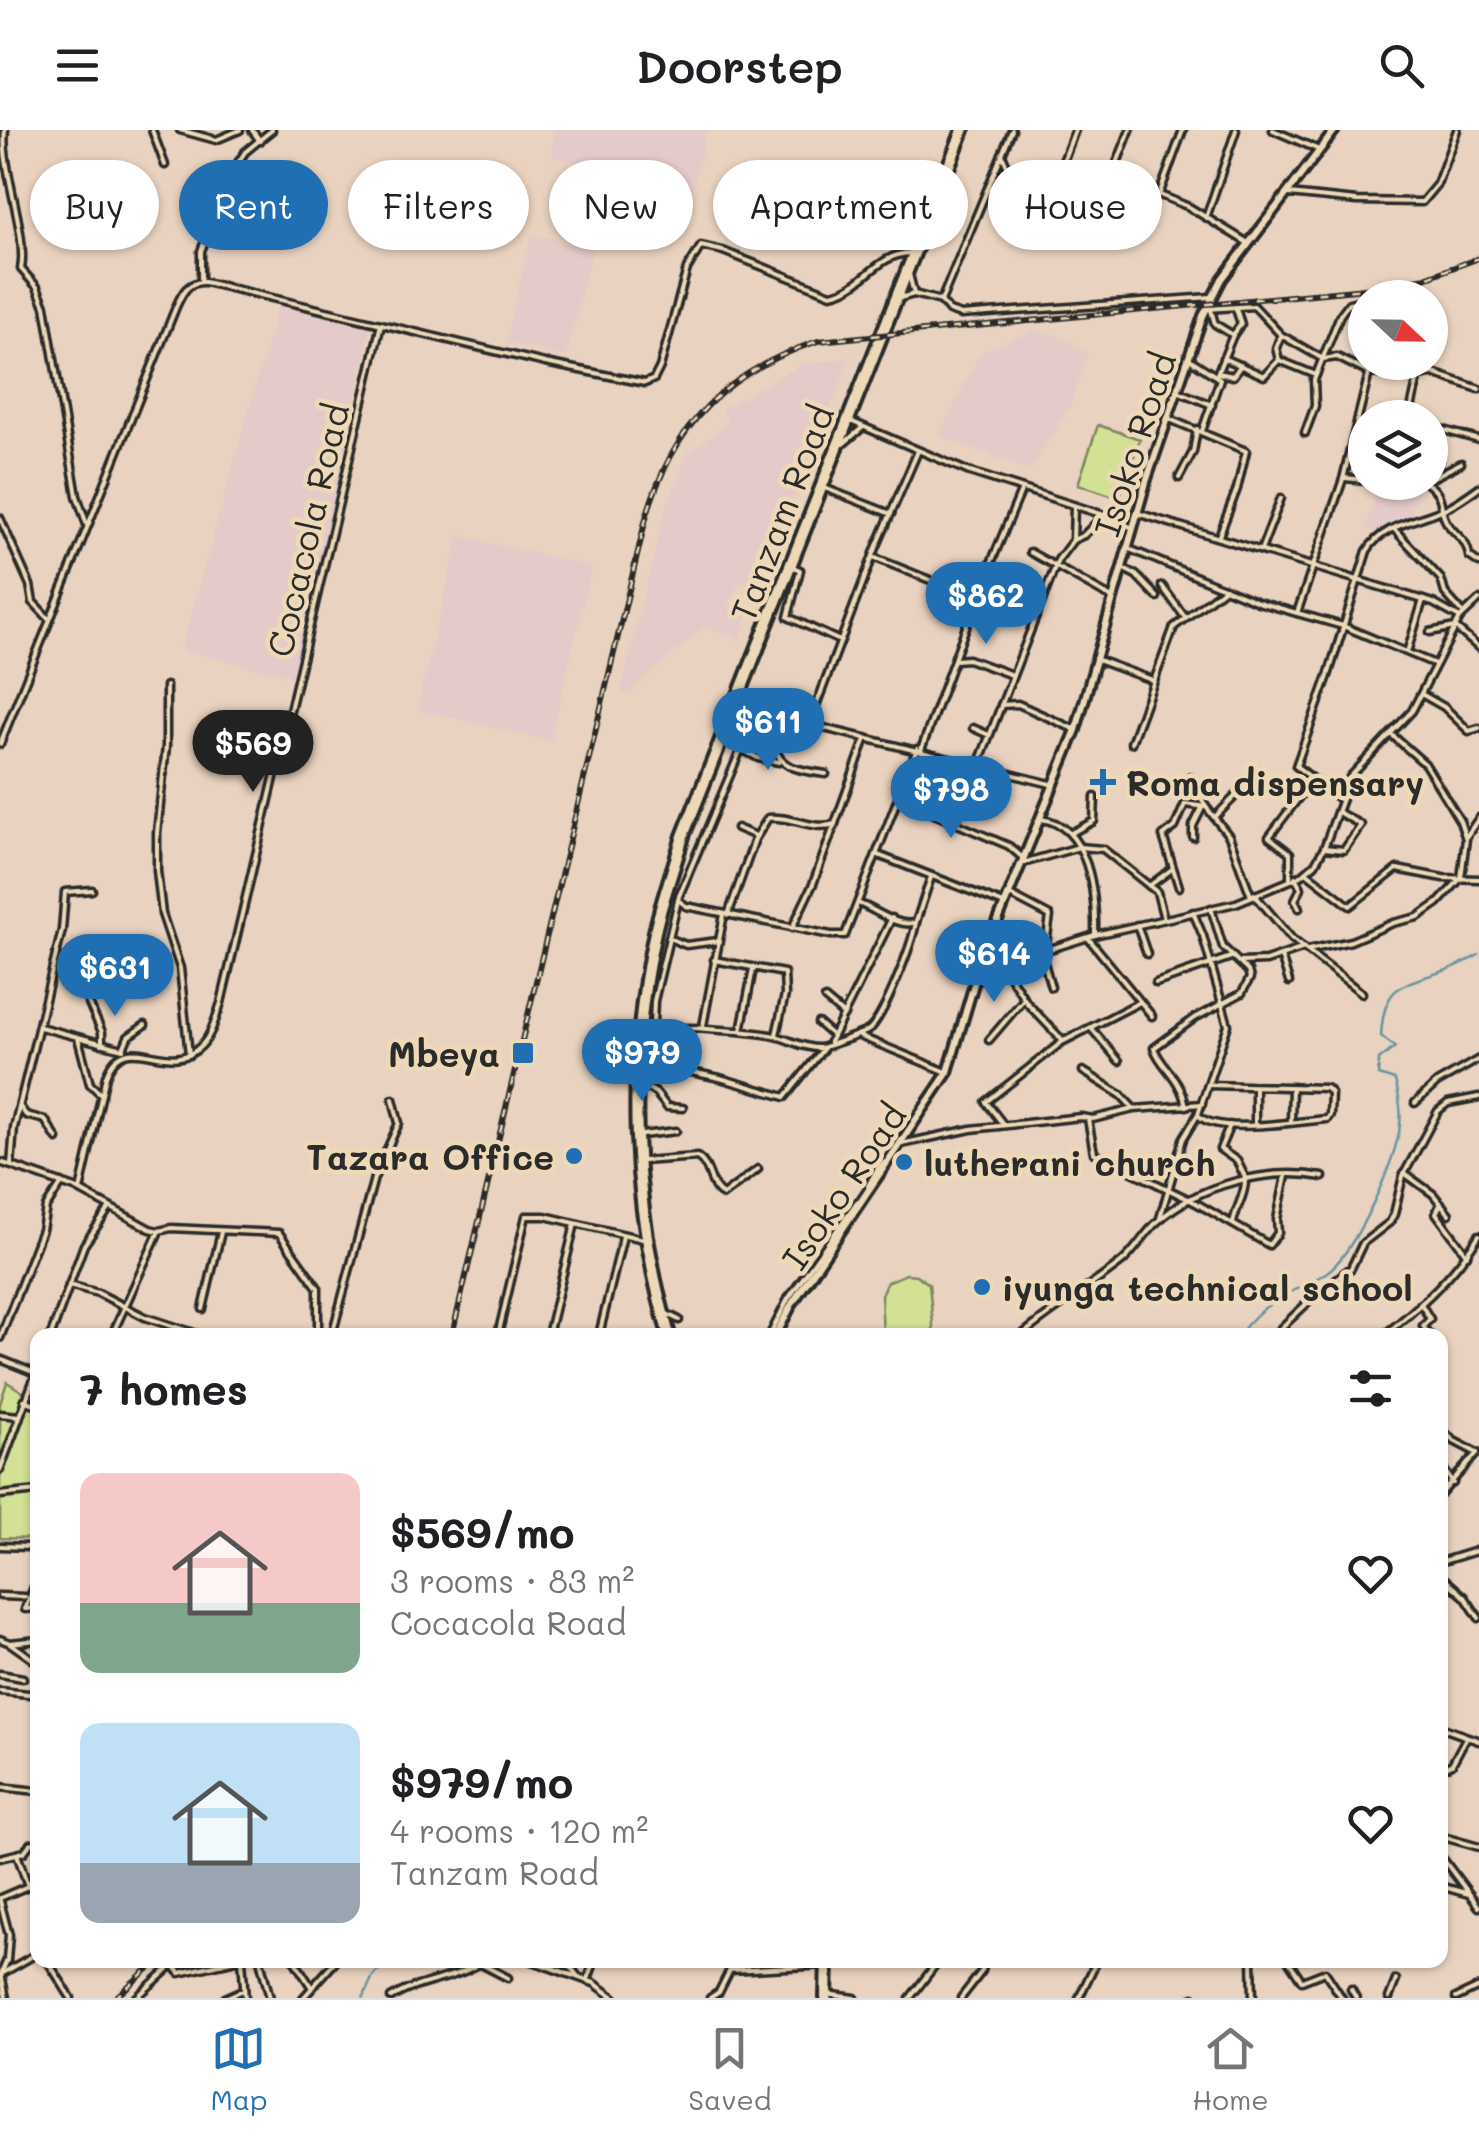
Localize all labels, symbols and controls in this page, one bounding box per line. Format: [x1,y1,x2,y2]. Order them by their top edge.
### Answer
text: Doorstep [636,36,843,94]
icon: menu [50,38,105,93]
icon: search [1374,38,1429,93]
chip: Buy [30,160,159,250]
chip: Rent [179,160,328,250]
chip: Filters [348,160,529,250]
chip: New [549,160,693,250]
chip: Apartment [713,160,968,250]
chip: House [988,160,1162,250]
north arrow [1348,280,1448,380]
map controls [1348,280,1448,500]
street label: Isoko Road [1083,346,1185,542]
street label: Tanzam Road [719,398,843,628]
street label: Cocacola Road [256,399,358,661]
button: layers [1348,400,1448,500]
pin: $862 [927,562,1045,647]
text: $862 [948,573,1024,615]
pin: $611 [709,688,827,773]
text: $611 [734,699,802,741]
pin: $569 [194,710,312,795]
text: $569 [214,721,292,763]
pin: $798 [892,756,1010,841]
place label: Roma dispensary [1126,759,1424,805]
text: $798 [913,767,989,809]
marker: Roma dispensary [1090,769,1116,795]
pin: $614 [935,920,1053,1005]
text: $614 [957,931,1031,973]
pin: $631 [56,934,174,1019]
text: $631 [79,945,151,987]
pin: $979 [583,1019,701,1104]
place label: Mbeya [388,1030,500,1076]
text: $979 [604,1030,680,1072]
marker: Mbeya [510,1040,536,1066]
street label: Isoko Road [771,1094,915,1278]
place label: Tazara Office [306,1133,554,1179]
place label: lutherani church [924,1139,1215,1185]
marker: Tazara Office [563,1145,585,1167]
marker: lutherani church [893,1151,915,1173]
place label: iyunga technical school [1002,1264,1413,1310]
marker: iyunga technical school [971,1276,993,1298]
text: 7 homes [80,1361,248,1416]
icon: filters [1343,1361,1398,1416]
text: $569/mo [390,1504,575,1559]
icon: home [160,1513,280,1633]
icon: heart [1343,1546,1398,1601]
text: 3 rooms · 83 m² [390,1559,634,1601]
text: Cocacola Road [390,1601,626,1643]
text: $979/mo [390,1754,573,1809]
icon: home [160,1763,280,1883]
icon: heart [1343,1796,1398,1851]
text: 4 rooms · 120 m² [390,1809,648,1851]
text: Tanzam Road [390,1851,599,1893]
tab: Map [210,2021,267,2117]
tab: Saved [688,2021,771,2117]
tab: Home [1192,2021,1269,2117]

